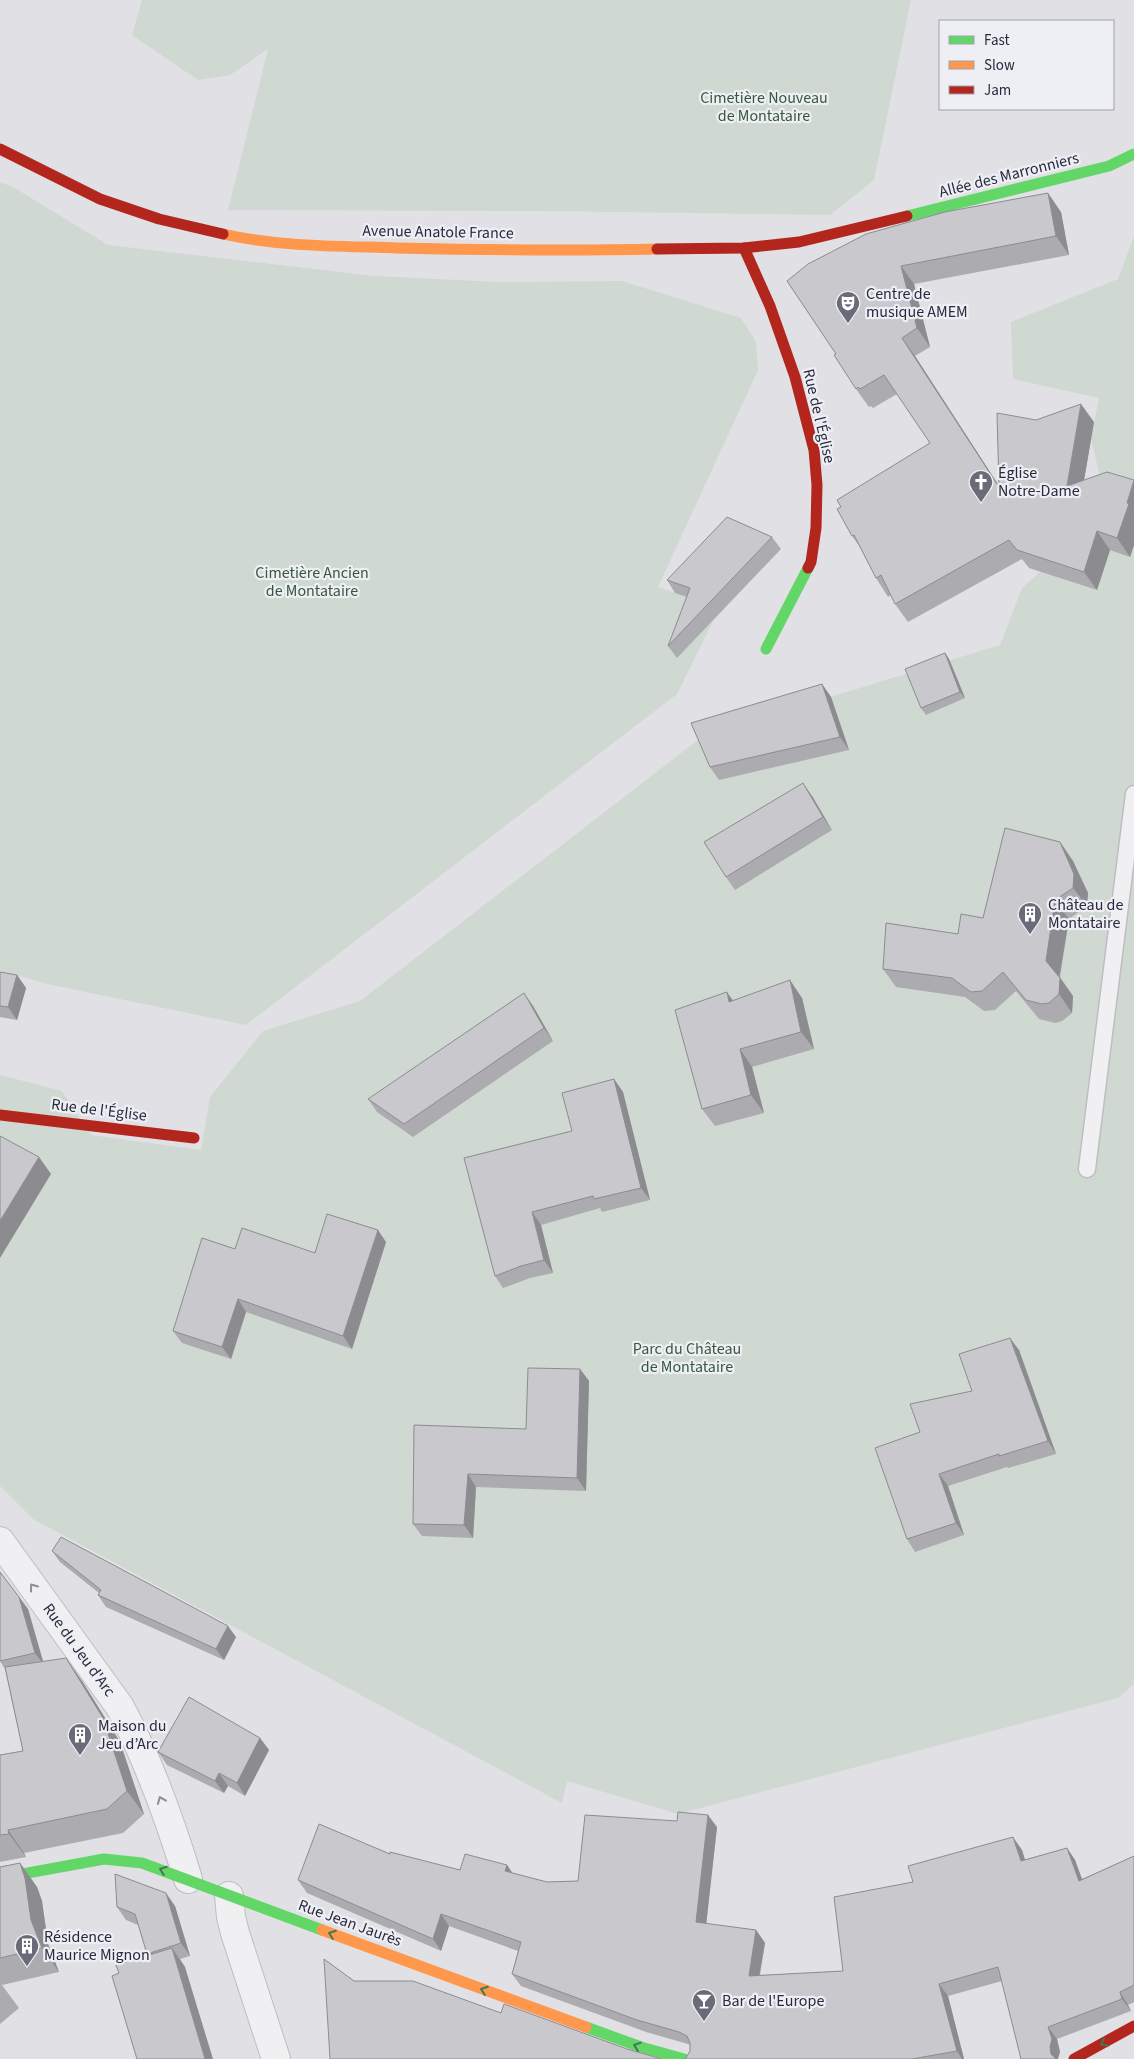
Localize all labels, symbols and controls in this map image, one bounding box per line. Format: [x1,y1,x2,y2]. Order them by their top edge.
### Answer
legend [939,20,1114,110]
text: Fast [984,30,1010,51]
text: Slow [984,55,1015,76]
text: Jam [984,80,1011,101]
park label: Cimetière Nouveau de Montataire [700,87,828,127]
street label: Allée des Marronniers [937,147,1082,203]
street label: Avenue Anatole France [362,220,514,244]
place label: Centre de musique AMEM [866,283,968,323]
theatre icon: Centre de musique AMEM [835,290,861,324]
street label: Rue de l'Église [797,367,841,465]
place label: Église Notre-Dame [998,462,1080,502]
church icon: Église Notre-Dame [968,469,994,503]
park label: Cimetière Ancien de Montataire [255,562,369,602]
place label: Château de Montataire [1048,894,1123,934]
building icon: Château de Montataire [1017,901,1043,935]
street label: Rue de l'Église [50,1093,148,1127]
park label: Parc du Château de Montataire [633,1338,741,1378]
one-way arrow [30,1583,39,1593]
street label: Rue du Jeu d'Arc [38,1599,120,1701]
place label: Maison du Jeu d’Arc [98,1715,167,1755]
building icon: Maison du Jeu d’Arc [67,1722,93,1756]
one-way arrow [157,1796,168,1805]
one-way arrow [160,1866,168,1876]
street label: Rue Jean Jaurès [295,1894,405,1952]
place label: Résidence Maurice Mignon [44,1926,150,1966]
one-way arrow [328,1930,337,1940]
building icon: Résidence Maurice Mignon [14,1933,40,1967]
one-way arrow [481,1986,489,1996]
bar icon: Bar de l'Europe [691,1988,717,2022]
place label: Bar de l'Europe [722,1990,824,2012]
one-way arrow [1100,2036,1109,2046]
one-way arrow [633,2041,642,2051]

